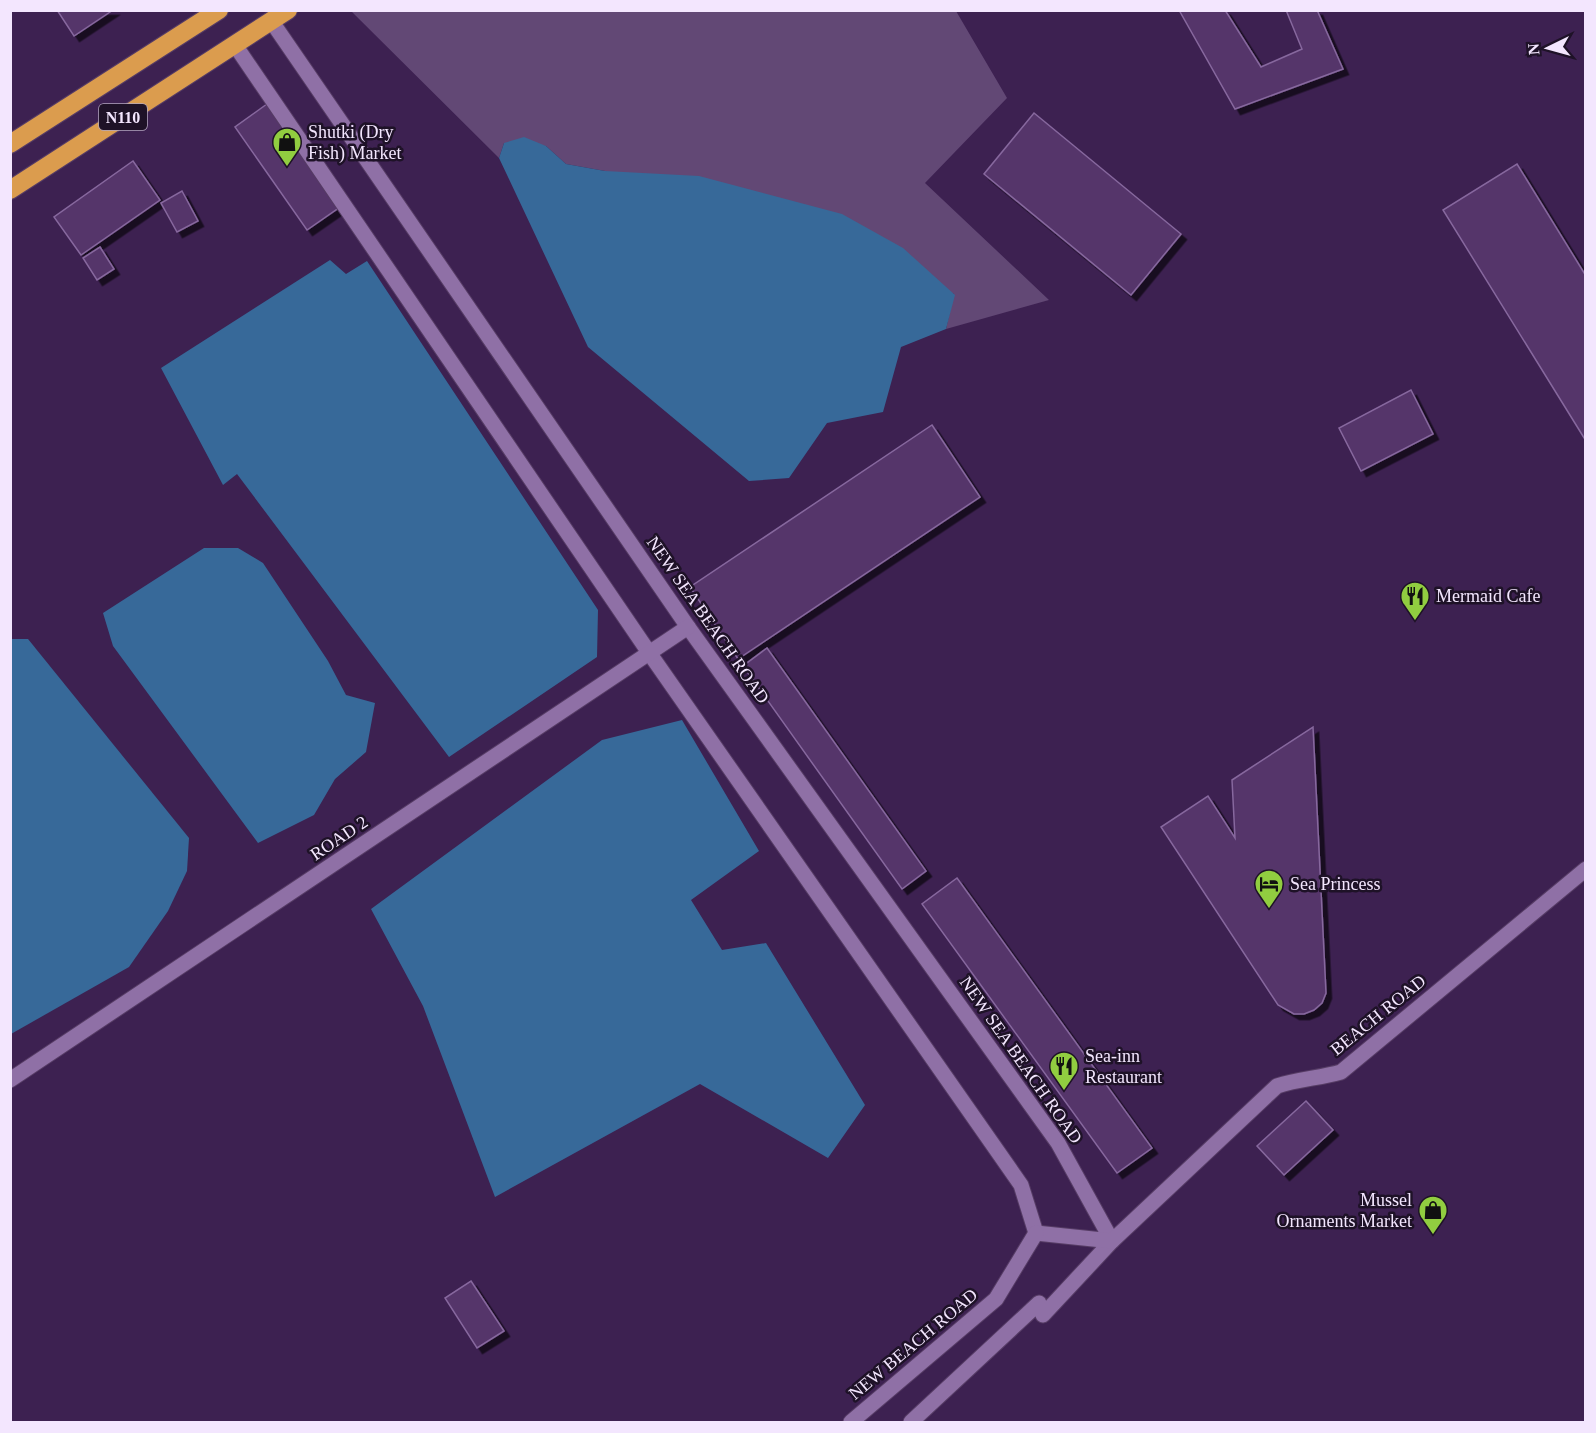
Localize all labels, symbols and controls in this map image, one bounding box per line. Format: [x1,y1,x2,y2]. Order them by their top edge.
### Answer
north arrow [1518,18,1578,78]
text: N [1525,42,1543,56]
road number: N110 [99,104,147,130]
place label: Shutki (Dry Fish) Market [308,122,402,164]
shop icon: Shutki (Dry Fish) Market [271,126,303,168]
street label: NEW SEA BEACH ROAD [643,533,773,707]
restaurant icon: Mermaid Cafe [1399,580,1431,622]
place label: Mermaid Cafe [1436,586,1540,606]
street label: ROAD 2 [307,812,371,864]
hotel icon: Sea Princess [1253,868,1285,910]
place label: Sea Princess [1290,874,1380,894]
street label: BEACH ROAD [1326,971,1430,1059]
street label: NEW SEA BEACH ROAD [956,973,1086,1147]
place label: Sea-inn Restaurant [1085,1046,1162,1087]
restaurant icon: Sea-inn Restaurant [1048,1050,1080,1092]
place label: Mussel Ornaments Market [1277,1190,1412,1231]
shop icon: Mussel Ornaments Market [1417,1194,1449,1236]
street label: NEW BEACH ROAD [845,1284,981,1404]

